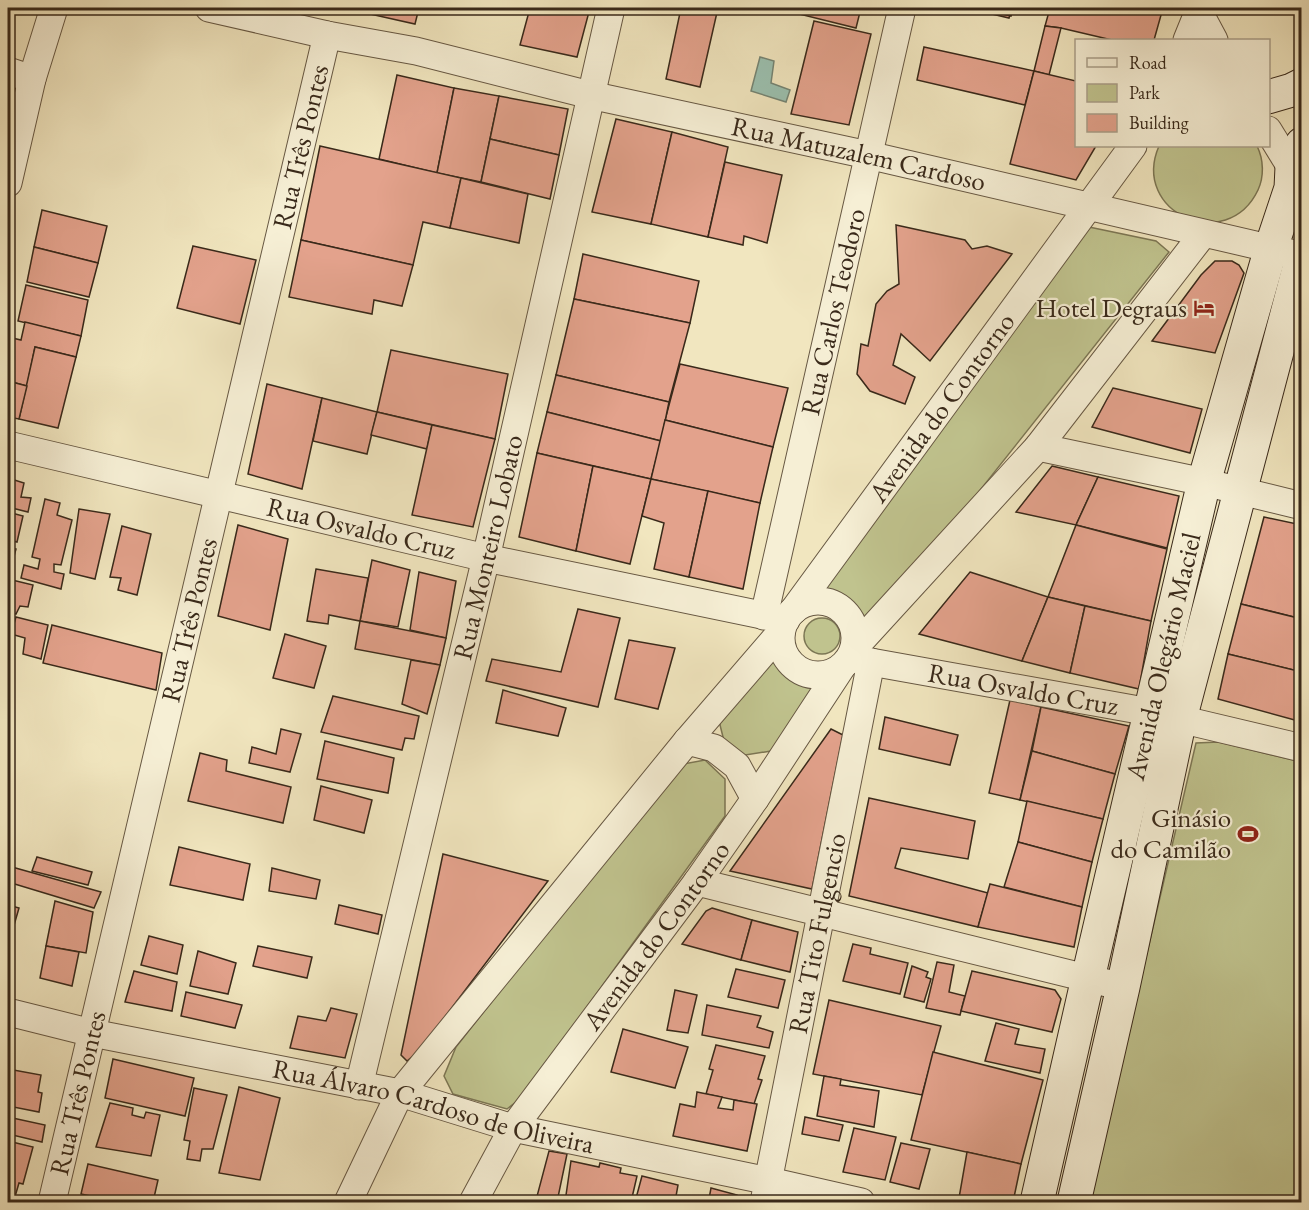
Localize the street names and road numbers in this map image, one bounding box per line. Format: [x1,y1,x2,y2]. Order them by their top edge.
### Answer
street label: Rua Três Pontes [264,61,336,232]
street label: Rua Matuzalem Cardoso [728,108,989,199]
street label: Rua Carlos Teodoro [792,205,873,418]
street label: Avenida do Contorno [860,305,1022,510]
street label: Rua Monteiro Lobato [444,431,530,663]
street label: Rua Osvaldo Cruz [264,489,460,567]
street label: Avenida Olegário Maciel [1117,529,1209,784]
street label: Rua Três Pontes [152,534,225,705]
street label: Rua Osvaldo Cruz [925,655,1122,723]
street label: Rua Tito Fulgencio [780,830,854,1036]
street label: Avenida do Contorno [574,834,737,1038]
street label: Rua Três Pontes [41,1007,113,1179]
street label: Rua Álvaro Cardoso de Oliveira [270,1051,597,1161]

